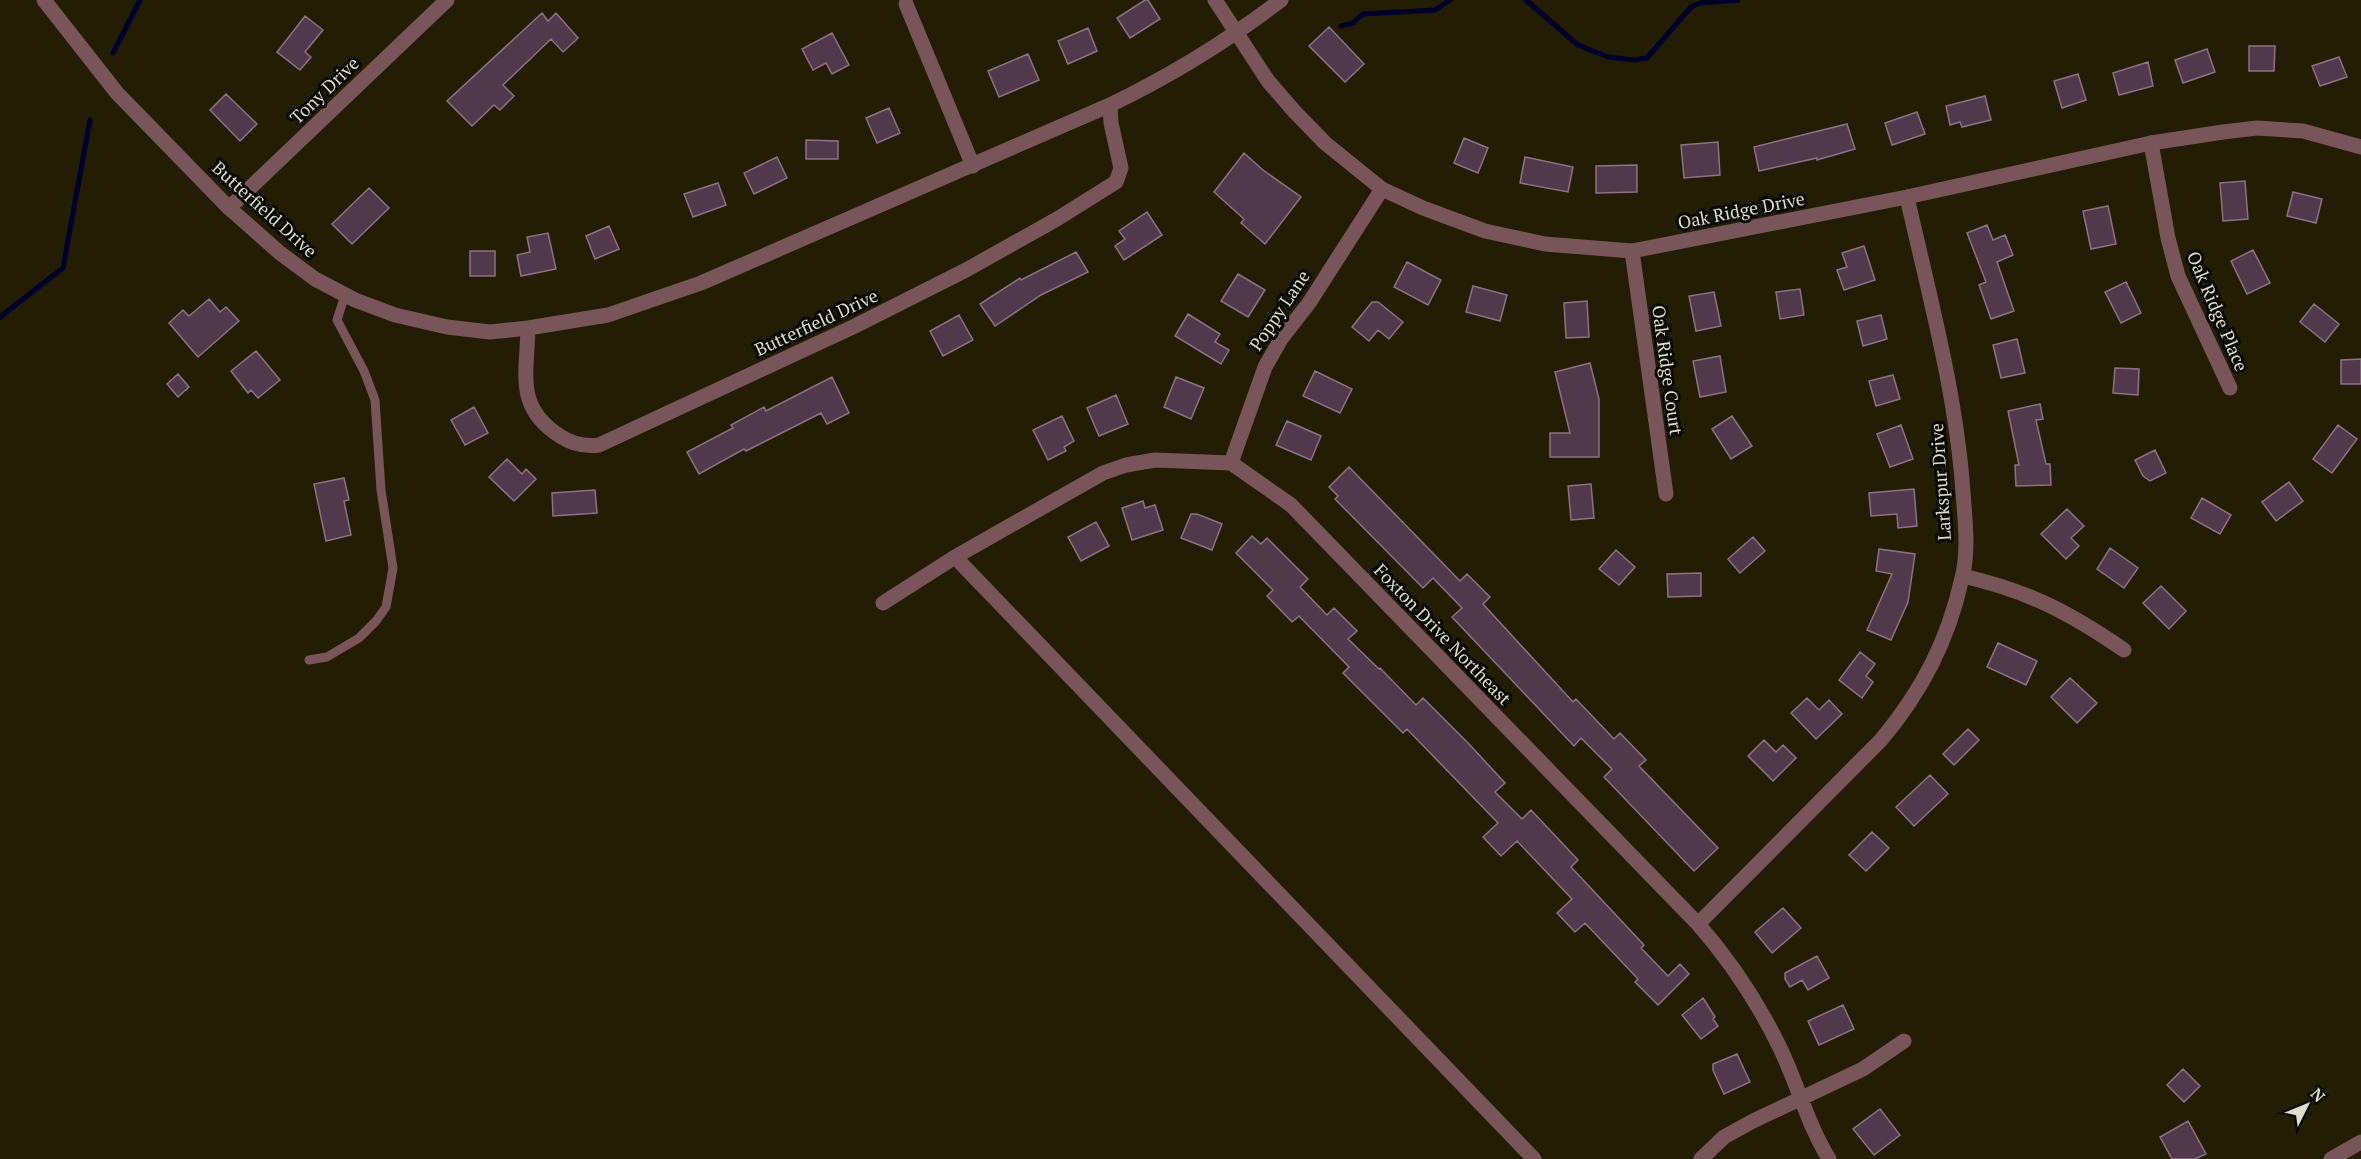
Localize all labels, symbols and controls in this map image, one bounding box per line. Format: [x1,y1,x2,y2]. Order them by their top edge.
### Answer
street label: Tony Drive [284,51,364,129]
street label: Butterfield Drive [207,155,323,263]
street label: Oak Ridge Drive [1676,186,1806,234]
street label: Oak Ridge Place [2182,247,2254,375]
street label: Poppy Lane [1243,265,1315,355]
street label: Butterfield Drive [751,283,881,361]
street label: Oak Ridge Court [1647,304,1689,437]
street label: Larkspur Drive [1924,422,1956,542]
street label: Foxton Drive Northeast [1369,558,1517,710]
north arrow [2277,1075,2337,1135]
text: N [2306,1083,2330,1107]

